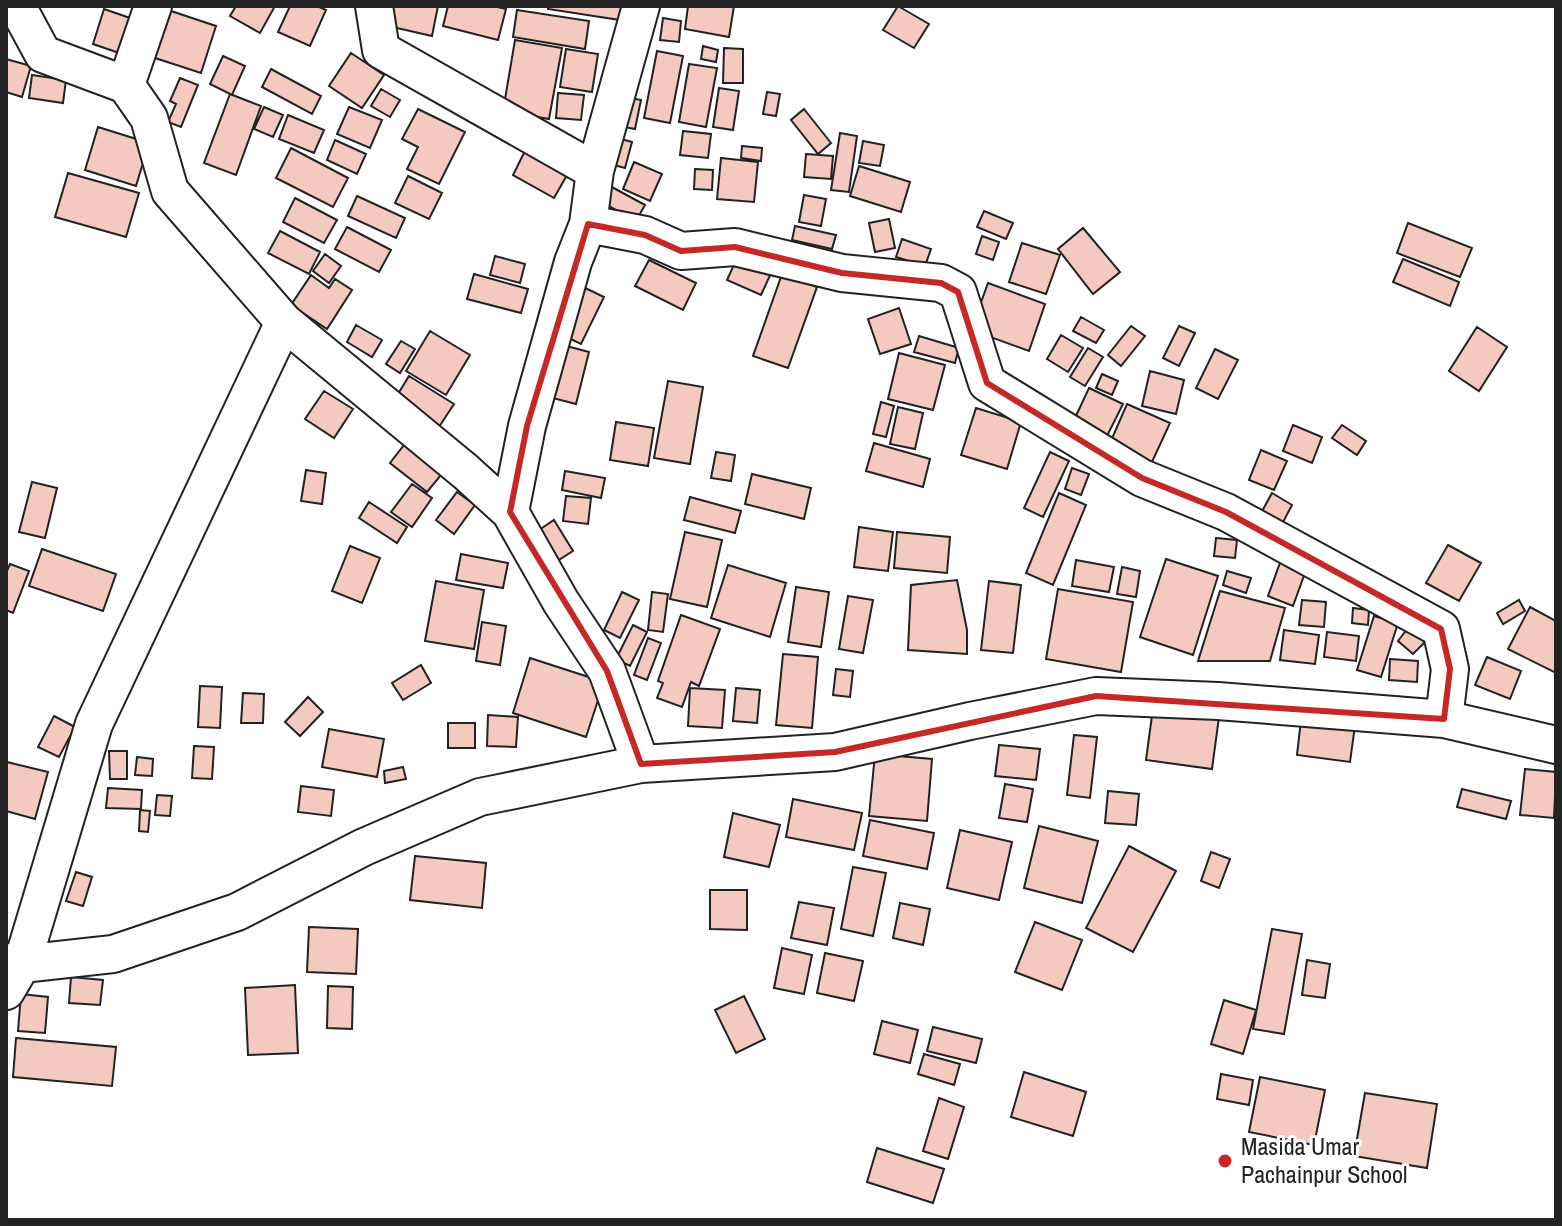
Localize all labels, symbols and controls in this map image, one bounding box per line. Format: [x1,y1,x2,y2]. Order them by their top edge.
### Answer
place label: Masida Umar Pachainpur School [1241,1130,1407,1190]
marker: Masida Umar Pachainpur School [1216,1152,1234,1170]

